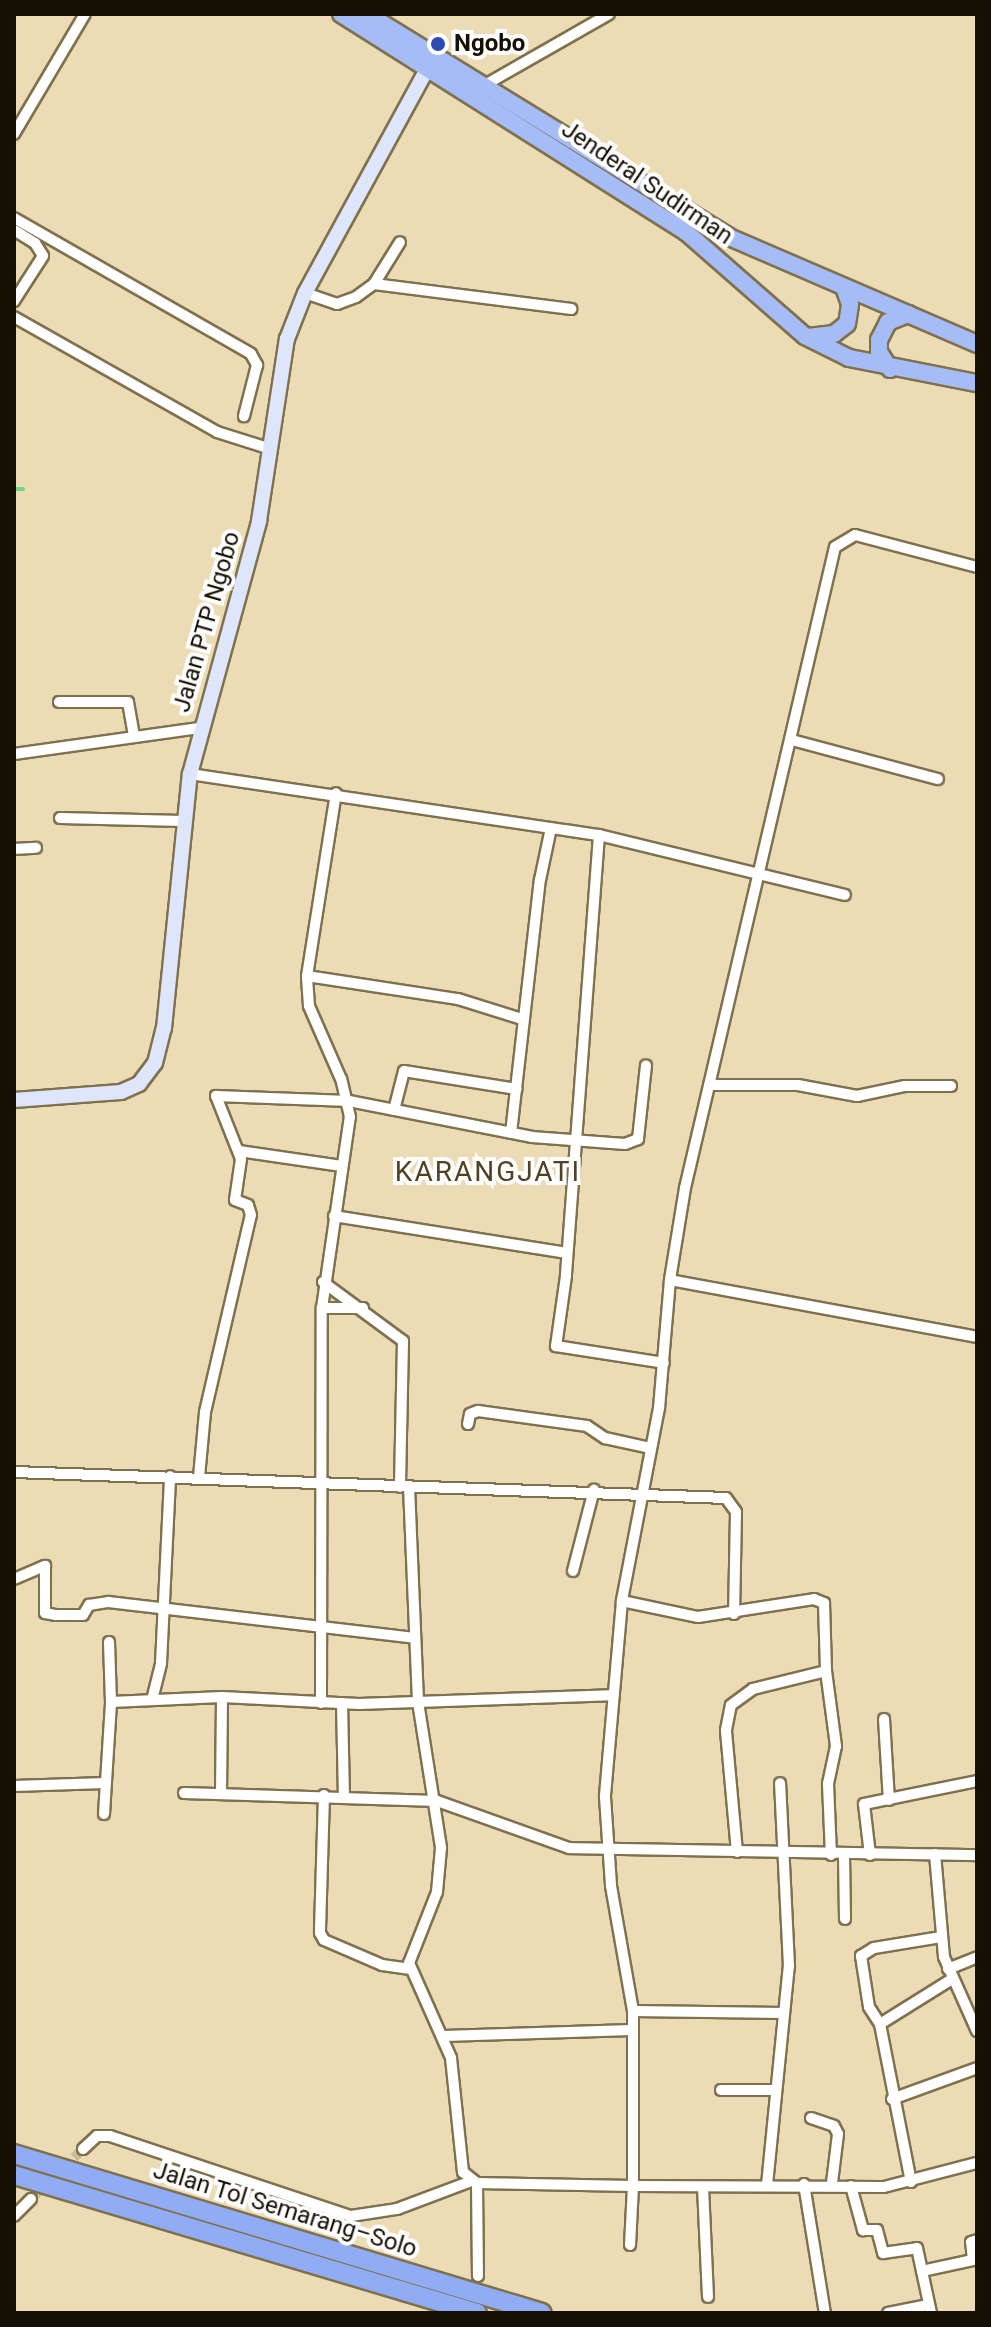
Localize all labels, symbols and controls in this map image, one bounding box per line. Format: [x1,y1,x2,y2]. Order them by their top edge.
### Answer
place label: Ngobo [454,30,525,58]
marker: Ngobo [429,35,447,53]
street label: Jenderal Sudirman [556,115,738,251]
street label: Jalan PTP Ngobo [167,528,247,716]
district label: KARANGJATI [395,1155,581,1189]
street label: Jalan Tol Semarang–Solo [149,2156,421,2264]

